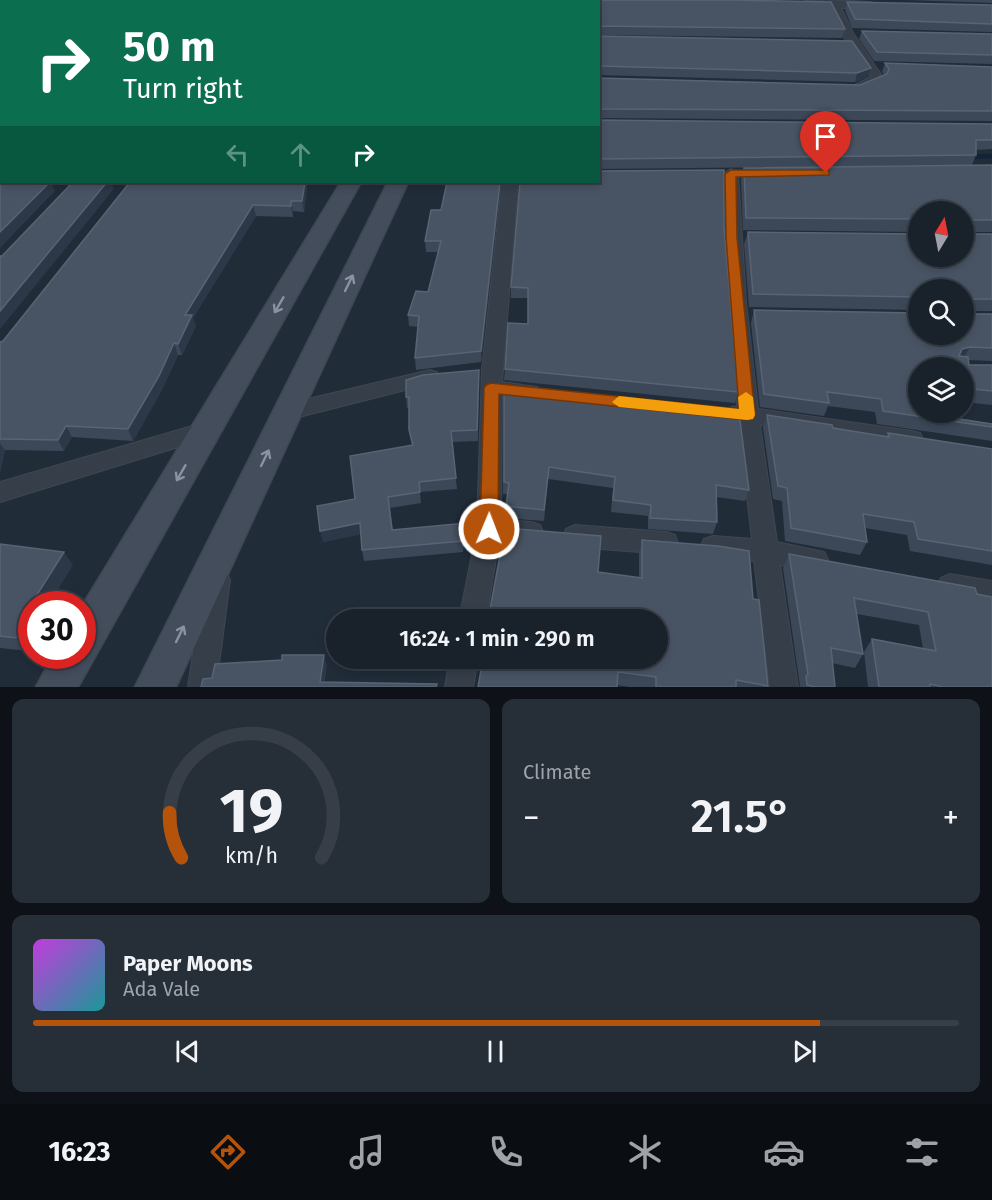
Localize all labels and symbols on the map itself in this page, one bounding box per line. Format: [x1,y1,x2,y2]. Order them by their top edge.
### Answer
pin [800,111,851,173]
north arrow [908,201,974,267]
one-way arrow [344,274,356,292]
one-way arrow [273,296,285,313]
one-way arrow [259,450,271,468]
one-way arrow [175,464,187,481]
position arrow [457,497,521,561]
speed limit sign: 30 [18,591,96,669]
one-way arrow [175,626,187,644]

